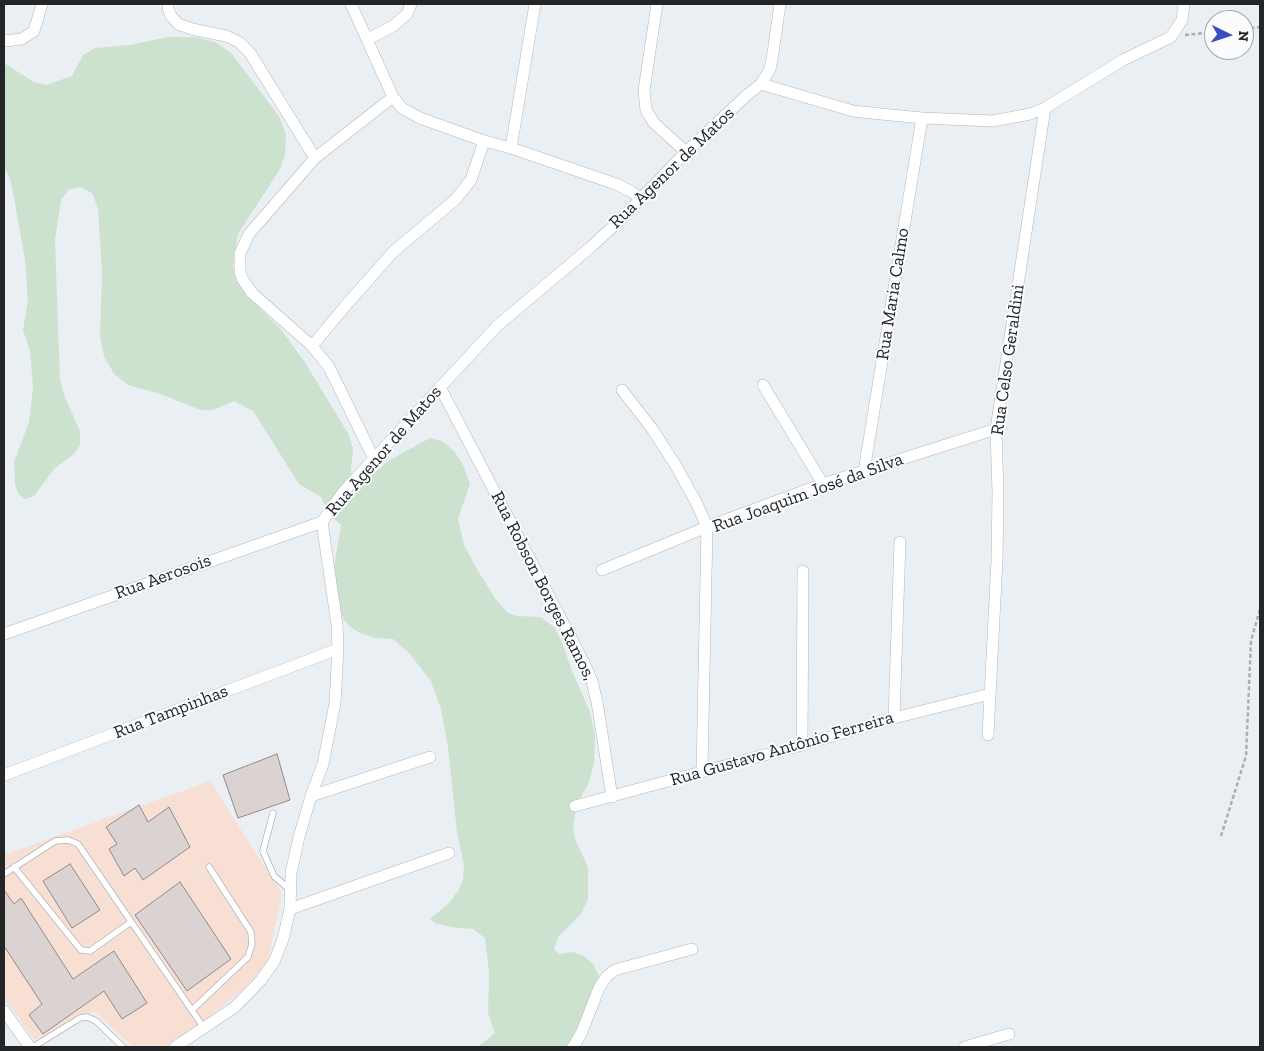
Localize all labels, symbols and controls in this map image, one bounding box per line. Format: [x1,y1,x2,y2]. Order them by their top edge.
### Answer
north arrow [1204,10,1254,60]
text: N [1235,30,1252,42]
street label: Rua Agenor de Matos [605,103,739,233]
street label: Rua Maria Calmo [872,226,914,362]
street label: Rua Celso Geraldini [987,283,1029,437]
street label: Rua Agenor de Matos [322,381,446,521]
street label: Rua Joaquim José da Silva [710,448,906,538]
street label: Rua Robson Borges Ramos, [486,488,600,684]
street label: Rua Aerosois [112,550,214,604]
street label: Rua Tampinhas [111,680,231,744]
street label: Rua Gustavo Antônio Ferreira [668,707,896,791]

